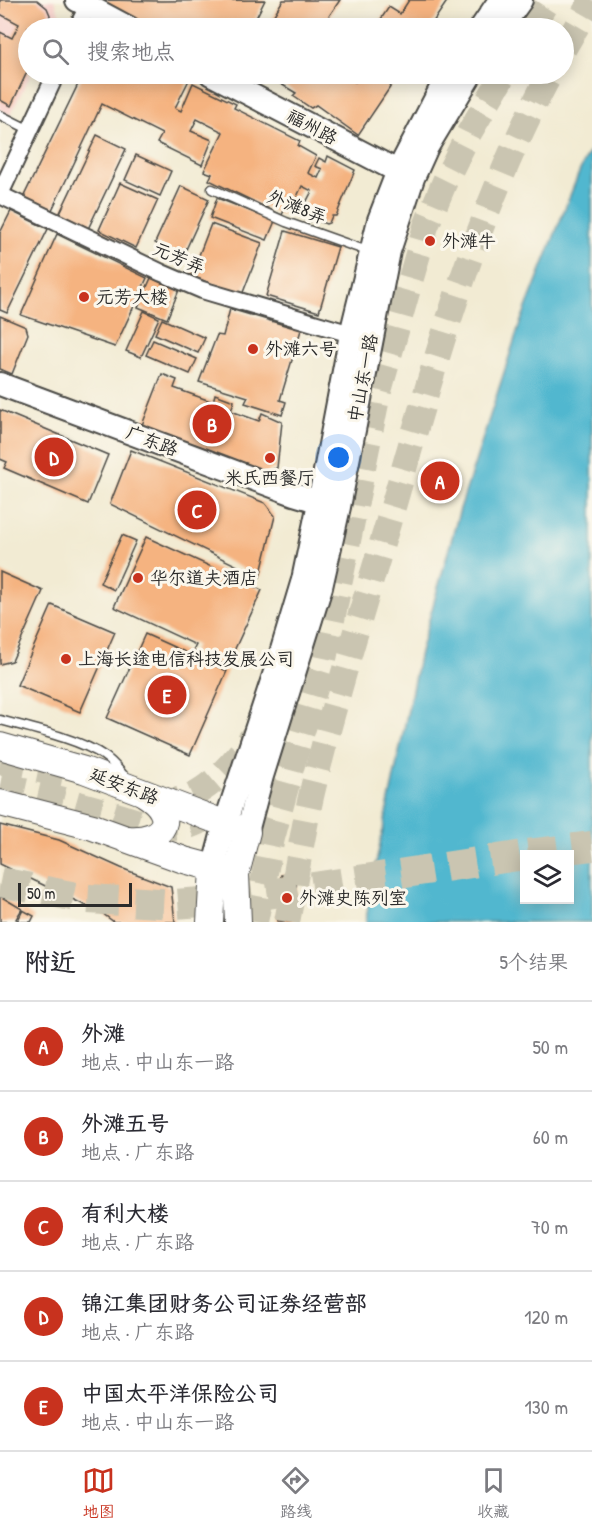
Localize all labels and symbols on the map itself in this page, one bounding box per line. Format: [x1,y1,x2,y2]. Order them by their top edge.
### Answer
street label: 福州路 [283,103,342,150]
street label: 外滩8弄 [264,183,331,230]
place label: 外滩牛 [442,228,496,253]
marker: 外滩牛 [423,234,437,248]
street label: 元芳弄 [149,235,209,280]
place label: 元芳大楼 [96,284,168,309]
marker: 元芳大楼 [77,290,91,304]
street label: 中山东一路 [342,331,383,424]
place label: 外滩六号 [265,336,337,361]
marker: 外滩六号 [246,342,260,356]
pin: B [192,402,232,446]
street label: 广东路 [122,419,182,462]
pin: D [34,434,74,480]
your location [324,443,353,472]
marker: 米氏西餐厅 [263,451,277,465]
pin: A [420,458,460,504]
place label: 米氏西餐厅 [225,465,315,490]
pin: C [178,488,216,532]
place label: 华尔道夫酒店 [150,565,258,590]
marker: 华尔道夫酒店 [131,571,145,585]
place label: 上海长途电信科技发展公司 [78,646,294,671]
marker: 上海长途电信科技发展公司 [59,652,73,666]
pin: E [148,672,186,718]
street label: 延安东路 [86,761,162,810]
scale bar [18,880,132,908]
place label: 外滩史陈列室 [299,885,407,910]
marker: 外滩史陈列室 [280,891,294,905]

